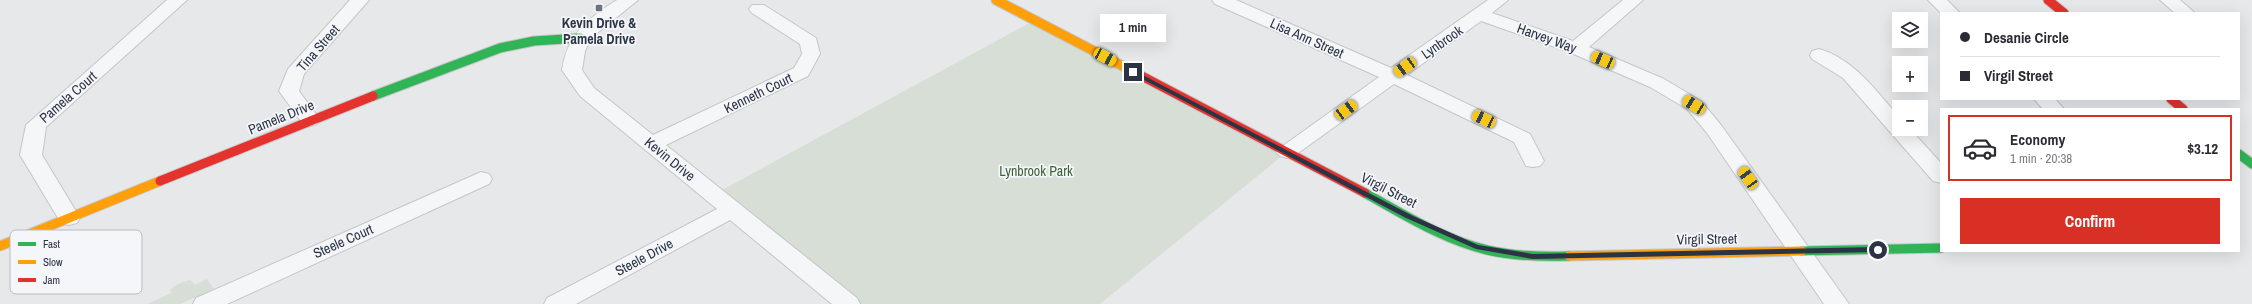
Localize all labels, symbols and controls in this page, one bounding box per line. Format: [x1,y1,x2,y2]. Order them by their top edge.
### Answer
marker: Kevin Drive & Pamela Drive [594,3,604,13]
map controls [1892,12,1928,136]
button: layers [1892,12,1928,48]
place label: Kevin Drive & Pamela Drive [562,14,637,48]
callout: 1 min [1100,14,1166,42]
street label: Lisa Ann Street [1267,14,1347,62]
text: 1 min [1119,19,1147,36]
street label: Harvey Way [1515,19,1579,57]
street label: Tina Street [293,21,343,75]
street label: Lynbrook [1418,21,1467,63]
text: Desanie Circle [1984,27,2069,48]
car [1092,46,1118,68]
car [1590,50,1616,70]
car [1392,55,1418,79]
button: + [1892,56,1928,92]
route end [1124,63,1142,81]
text: Virgil Street [1984,65,2053,86]
street label: Pamela Court [36,67,100,127]
street label: Kenneth Court [721,69,795,117]
car [1681,94,1707,116]
street label: Pamela Drive [245,96,317,138]
car [1333,98,1359,122]
button: − [1892,100,1928,136]
car [1471,108,1497,130]
text: Economy [2010,129,2065,150]
icon: car [1962,130,1998,166]
street label: Kevin Drive [641,133,699,185]
text: $3.12 [2187,138,2218,159]
text: 1 min · 20:38 [2010,150,2072,167]
park label: Lynbrook Park [999,162,1073,180]
car [1736,165,1760,191]
street label: Virgil Street [1358,168,1420,212]
button: Confirm [1960,198,2220,244]
street label: Steele Court [310,220,376,262]
street label: Virgil Street [1677,229,1737,249]
legend [10,230,142,294]
street label: Steele Drive [612,234,676,280]
text: Fast [43,237,61,251]
route start [1869,241,1887,259]
text: Slow [43,255,63,269]
text: Jam [43,273,60,287]

